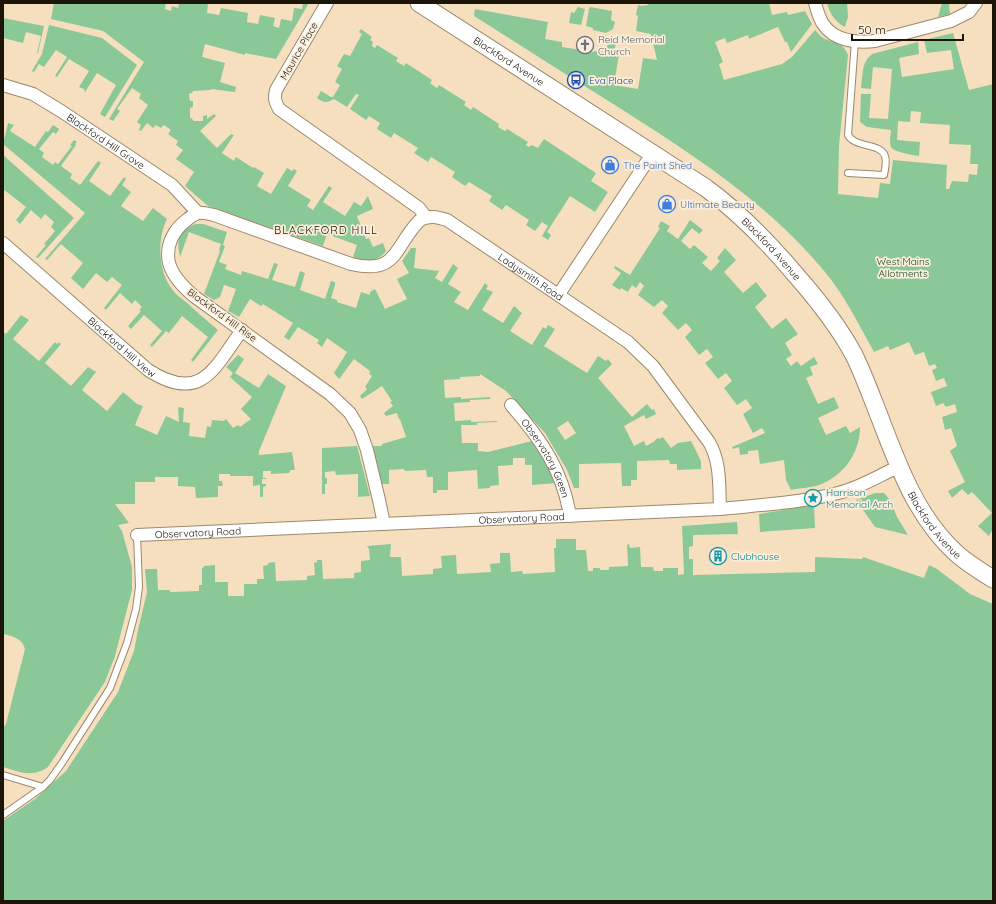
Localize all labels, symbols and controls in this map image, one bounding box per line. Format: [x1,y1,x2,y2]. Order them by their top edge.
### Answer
scale bar [852,16,963,42]
street label: Maurice Place [277,19,321,82]
text: 50 m [858,22,886,37]
street label: Blackford Avenue [471,33,547,89]
place label: Reid Memorial Church [598,33,665,58]
church icon: Reid Memorial Church [575,35,595,55]
bus stop icon: Eva Place [566,70,586,90]
place label: Eva Place [589,74,634,87]
street label: Blackford Hill Grove [64,110,148,172]
shop icon: The Paint Shed [600,155,620,175]
place label: The Paint Shed [623,159,692,172]
shop icon: Ultimate Beauty [657,194,677,214]
place label: Ultimate Beauty [680,198,755,211]
street label: Blackford Avenue [739,214,804,283]
district label: BLACKFORD HILL [274,223,378,237]
street label: Ladysmith Road [496,250,566,303]
park label: West Mains Allotments [877,255,930,280]
street label: Blackford Hill Rise [185,285,260,345]
street label: Blackford Hill View [85,314,159,380]
street label: Observatory Green [519,416,572,499]
place label: Harrison Memorial Arch [826,486,893,511]
place icon: Harrison Memorial Arch [803,488,823,508]
street label: Blackford Avenue [905,489,964,562]
street label: Observatory Road [478,509,565,526]
street label: Observatory Road [155,524,241,541]
building icon: Clubhouse [708,546,728,566]
place label: Clubhouse [731,550,780,563]

